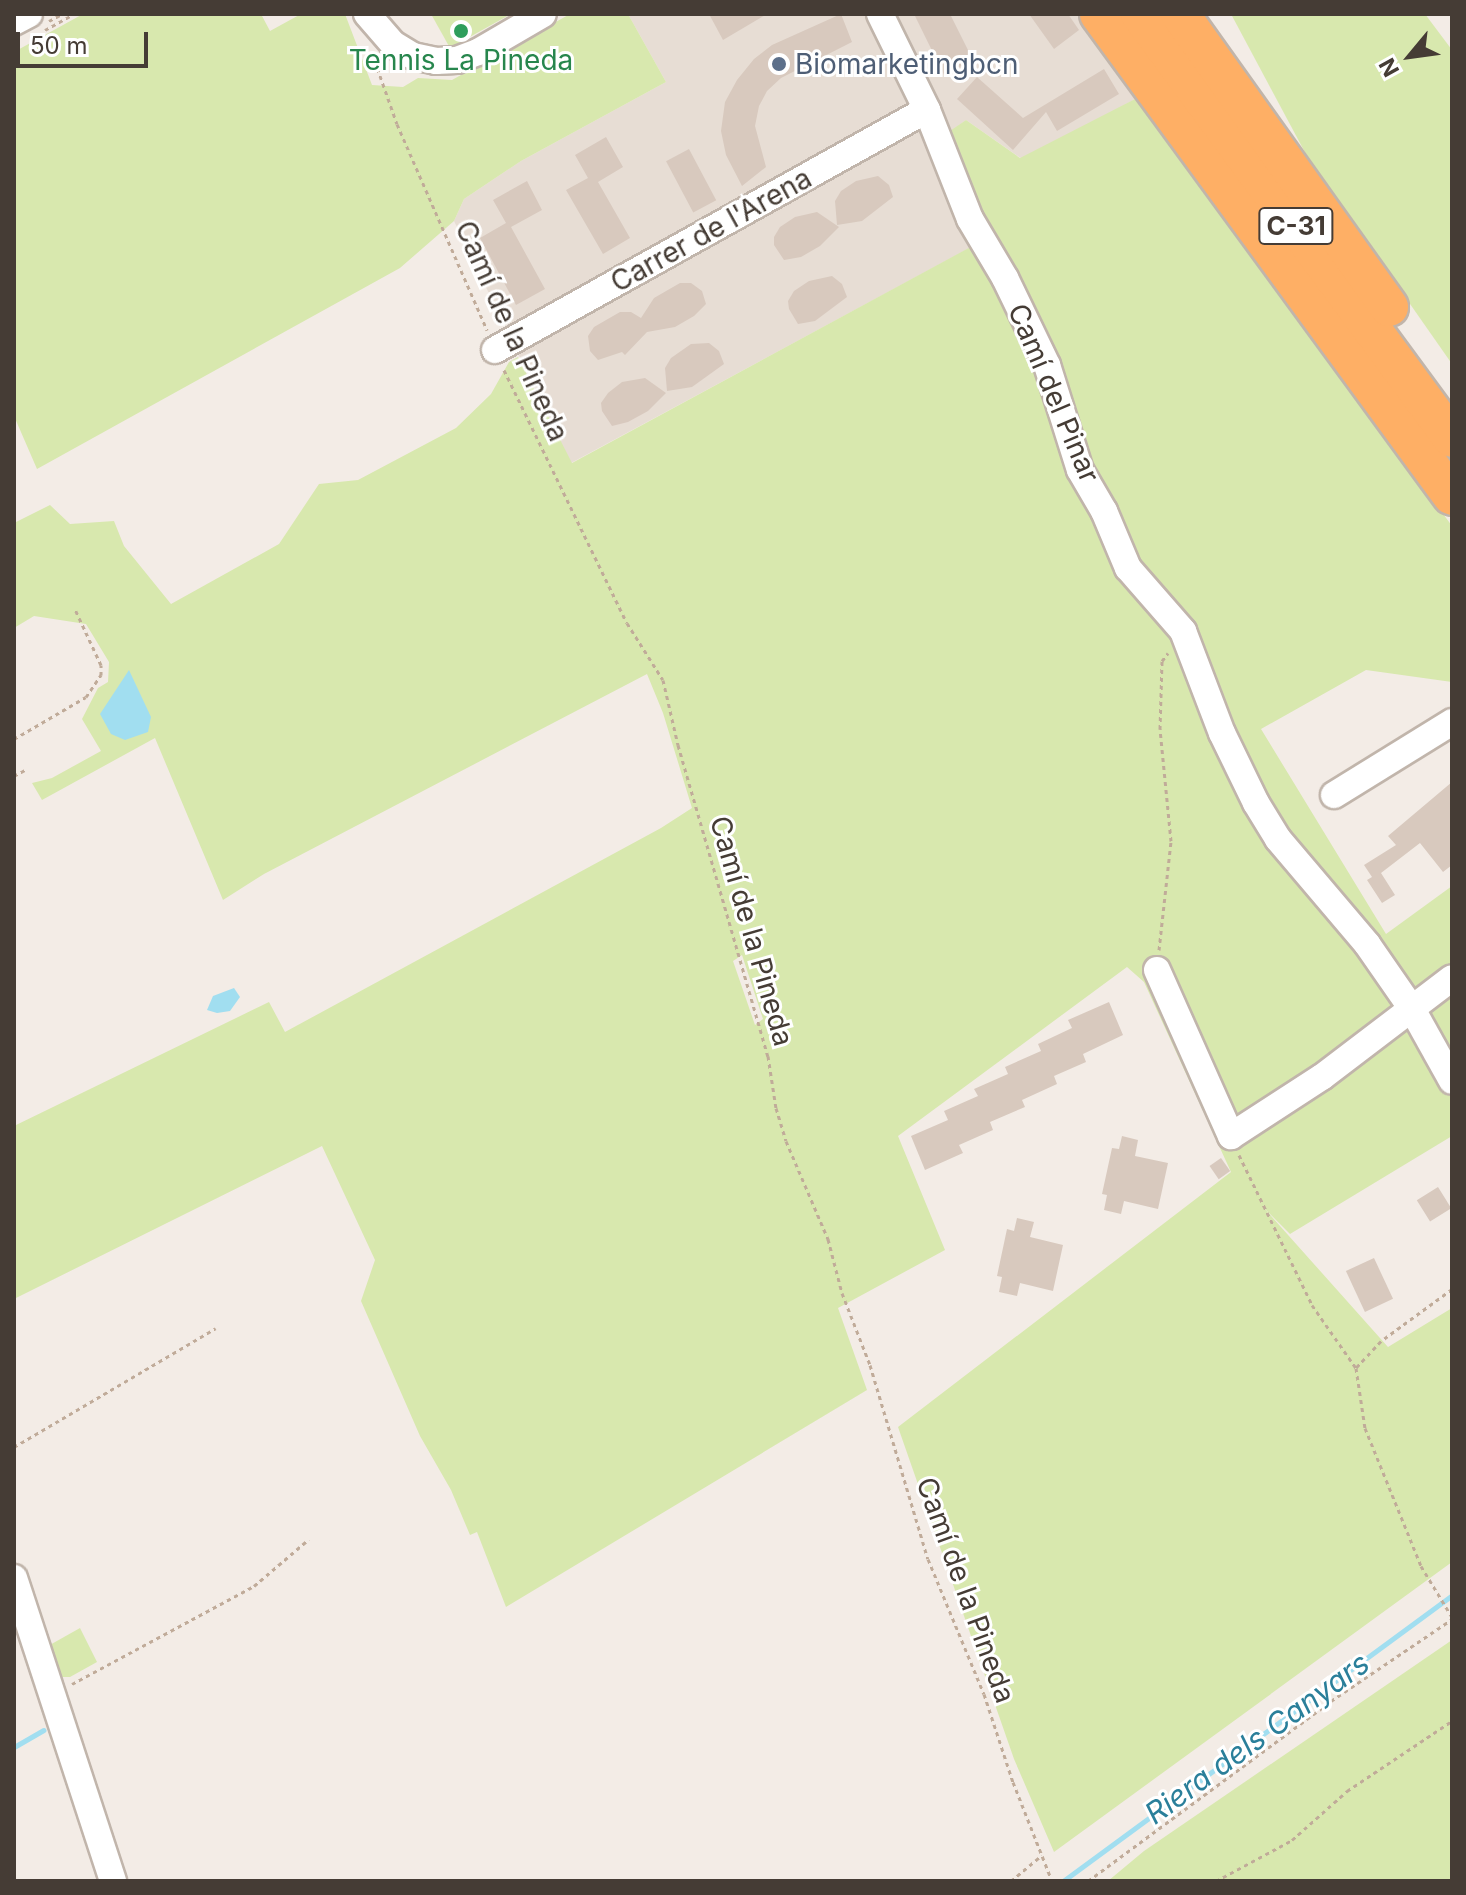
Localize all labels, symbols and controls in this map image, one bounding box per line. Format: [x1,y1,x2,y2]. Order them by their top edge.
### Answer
scale bar [20,16,152,66]
north arrow [1370,16,1450,96]
marker: Tennis La Pineda [452,22,470,40]
text: 50 m [30,31,88,60]
place label: Tennis La Pineda [349,43,573,77]
place label: Biomarketingbcn [795,47,1019,81]
text: N [1374,54,1404,81]
marker: Biomarketingbcn [770,55,788,73]
street label: Carrer de l'Arena [605,161,817,299]
road number: C-31 [1258,204,1334,248]
street label: Camí de la Pineda [448,216,576,446]
street label: Camí del Pinar [1001,299,1107,487]
street label: Camí de la Pineda [703,812,801,1050]
street label: Camí de la Pineda [910,1473,1022,1707]
water label: Riera dels Canyars [1138,1645,1376,1831]

